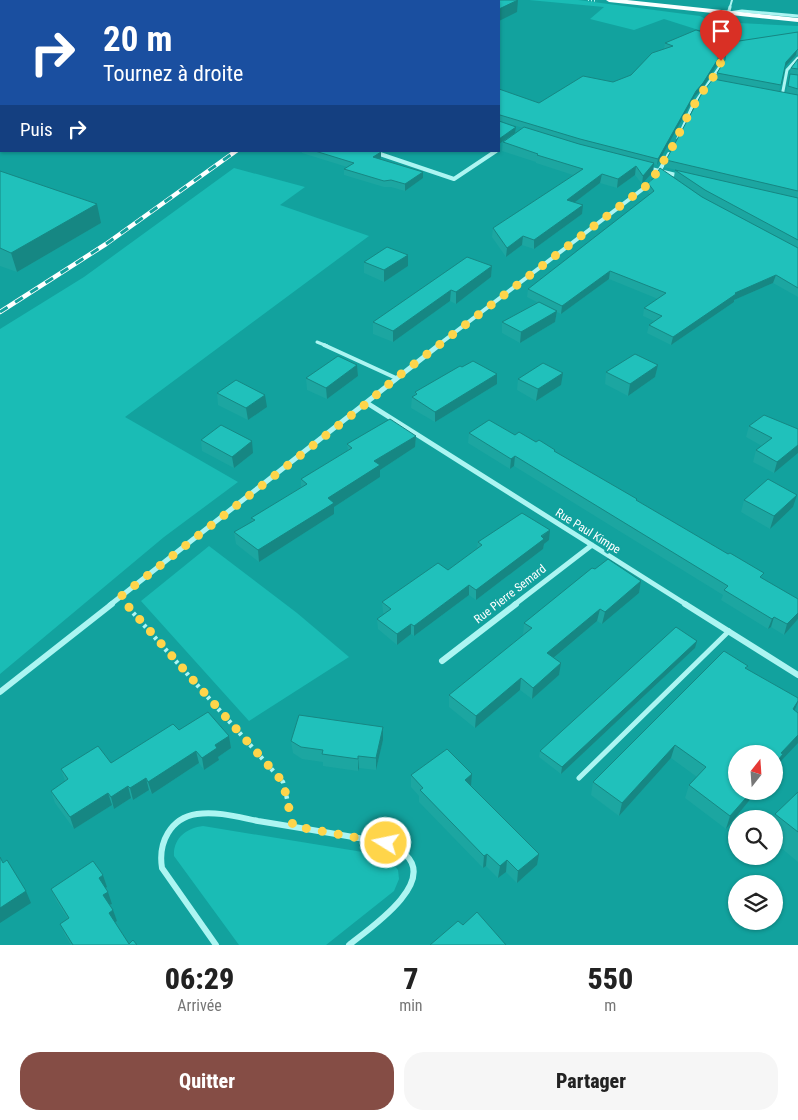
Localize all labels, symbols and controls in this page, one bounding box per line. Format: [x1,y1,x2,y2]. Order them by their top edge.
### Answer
pin [700,10,742,61]
icon: arrive [707,17,735,45]
text: 20 m [103,19,172,60]
icon: right [20,20,85,85]
text: Tournez à droite [103,61,243,86]
icon: right [63,115,91,143]
text: Puis [20,118,53,141]
street label: Rue Paul Kimpe [553,505,623,557]
street label: Rue Pierre Semard [471,562,549,626]
north arrow [728,745,782,800]
map controls [728,745,783,930]
button: search [728,810,783,865]
position arrow [359,816,411,868]
button: layers [728,875,783,930]
text: 06:29 [165,961,234,996]
text: 7 [403,961,418,996]
text: 550 [587,961,633,996]
text: Arrivée [177,996,222,1015]
text: min [399,996,423,1015]
text: m [604,996,616,1015]
button: Quitter [20,1052,394,1110]
button: Partager [404,1052,778,1110]

